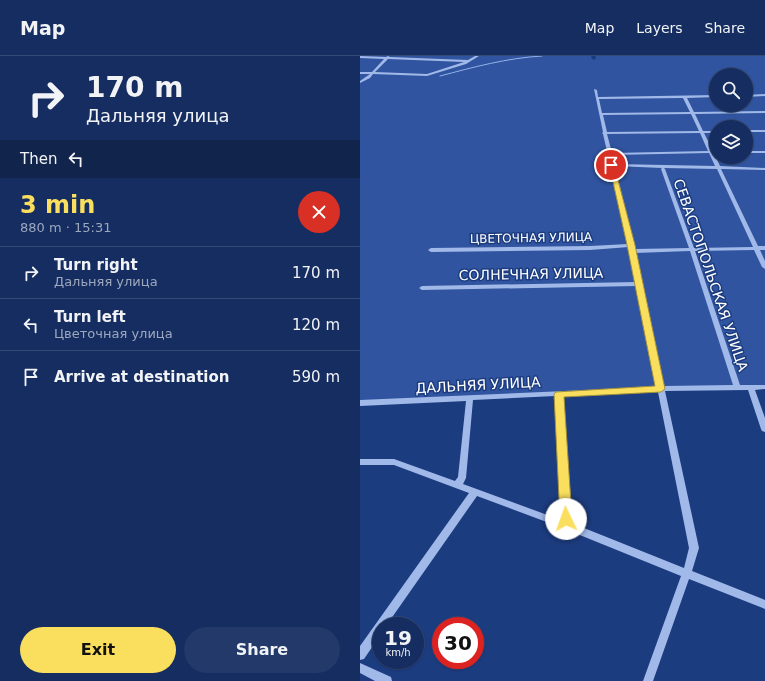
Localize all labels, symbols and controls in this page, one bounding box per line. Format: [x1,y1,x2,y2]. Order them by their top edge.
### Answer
text: Map [20,17,65,39]
text: Map [585,20,614,36]
text: Layers [636,20,683,36]
text: Share [705,20,745,36]
map controls [709,68,753,164]
button: search [709,68,753,112]
text: 170 m [86,71,183,104]
icon: right [20,72,72,124]
text: Дальняя улица [86,105,230,126]
button: layers [709,120,753,164]
icon: left [65,148,87,170]
pin [594,148,628,182]
text: Then [20,150,57,168]
icon: arrive [600,154,622,176]
street label: СЕВАСТОПОЛЬСКАЯ УЛИЦА [671,177,752,374]
text: 3 min [20,191,95,219]
button: close [298,191,340,233]
text: 880 m · 15:31 [20,220,111,235]
street label: ЦВЕТОЧНАЯ УЛИЦА [470,230,593,246]
text: Turn right [54,256,138,274]
icon: right [20,262,42,284]
text: 170 m [292,264,340,282]
street label: СОЛНЕЧНАЯ УЛИЦА [459,265,604,283]
text: Дальняя улица [54,274,158,289]
text: Turn left [54,308,126,326]
icon: left [20,314,42,336]
text: 120 m [292,316,340,334]
text: Цветочная улица [54,326,173,341]
icon: arrive [20,366,42,388]
text: Arrive at destination [54,368,229,386]
text: 590 m [292,368,340,386]
street label: ДАЛЬНЯЯ УЛИЦА [415,374,541,396]
position arrow [545,498,587,540]
speed limit sign: 30 [432,617,484,669]
text: 19 [384,626,412,650]
button: Exit [20,627,176,673]
button: Share [184,627,340,673]
text: km/h [385,647,411,658]

